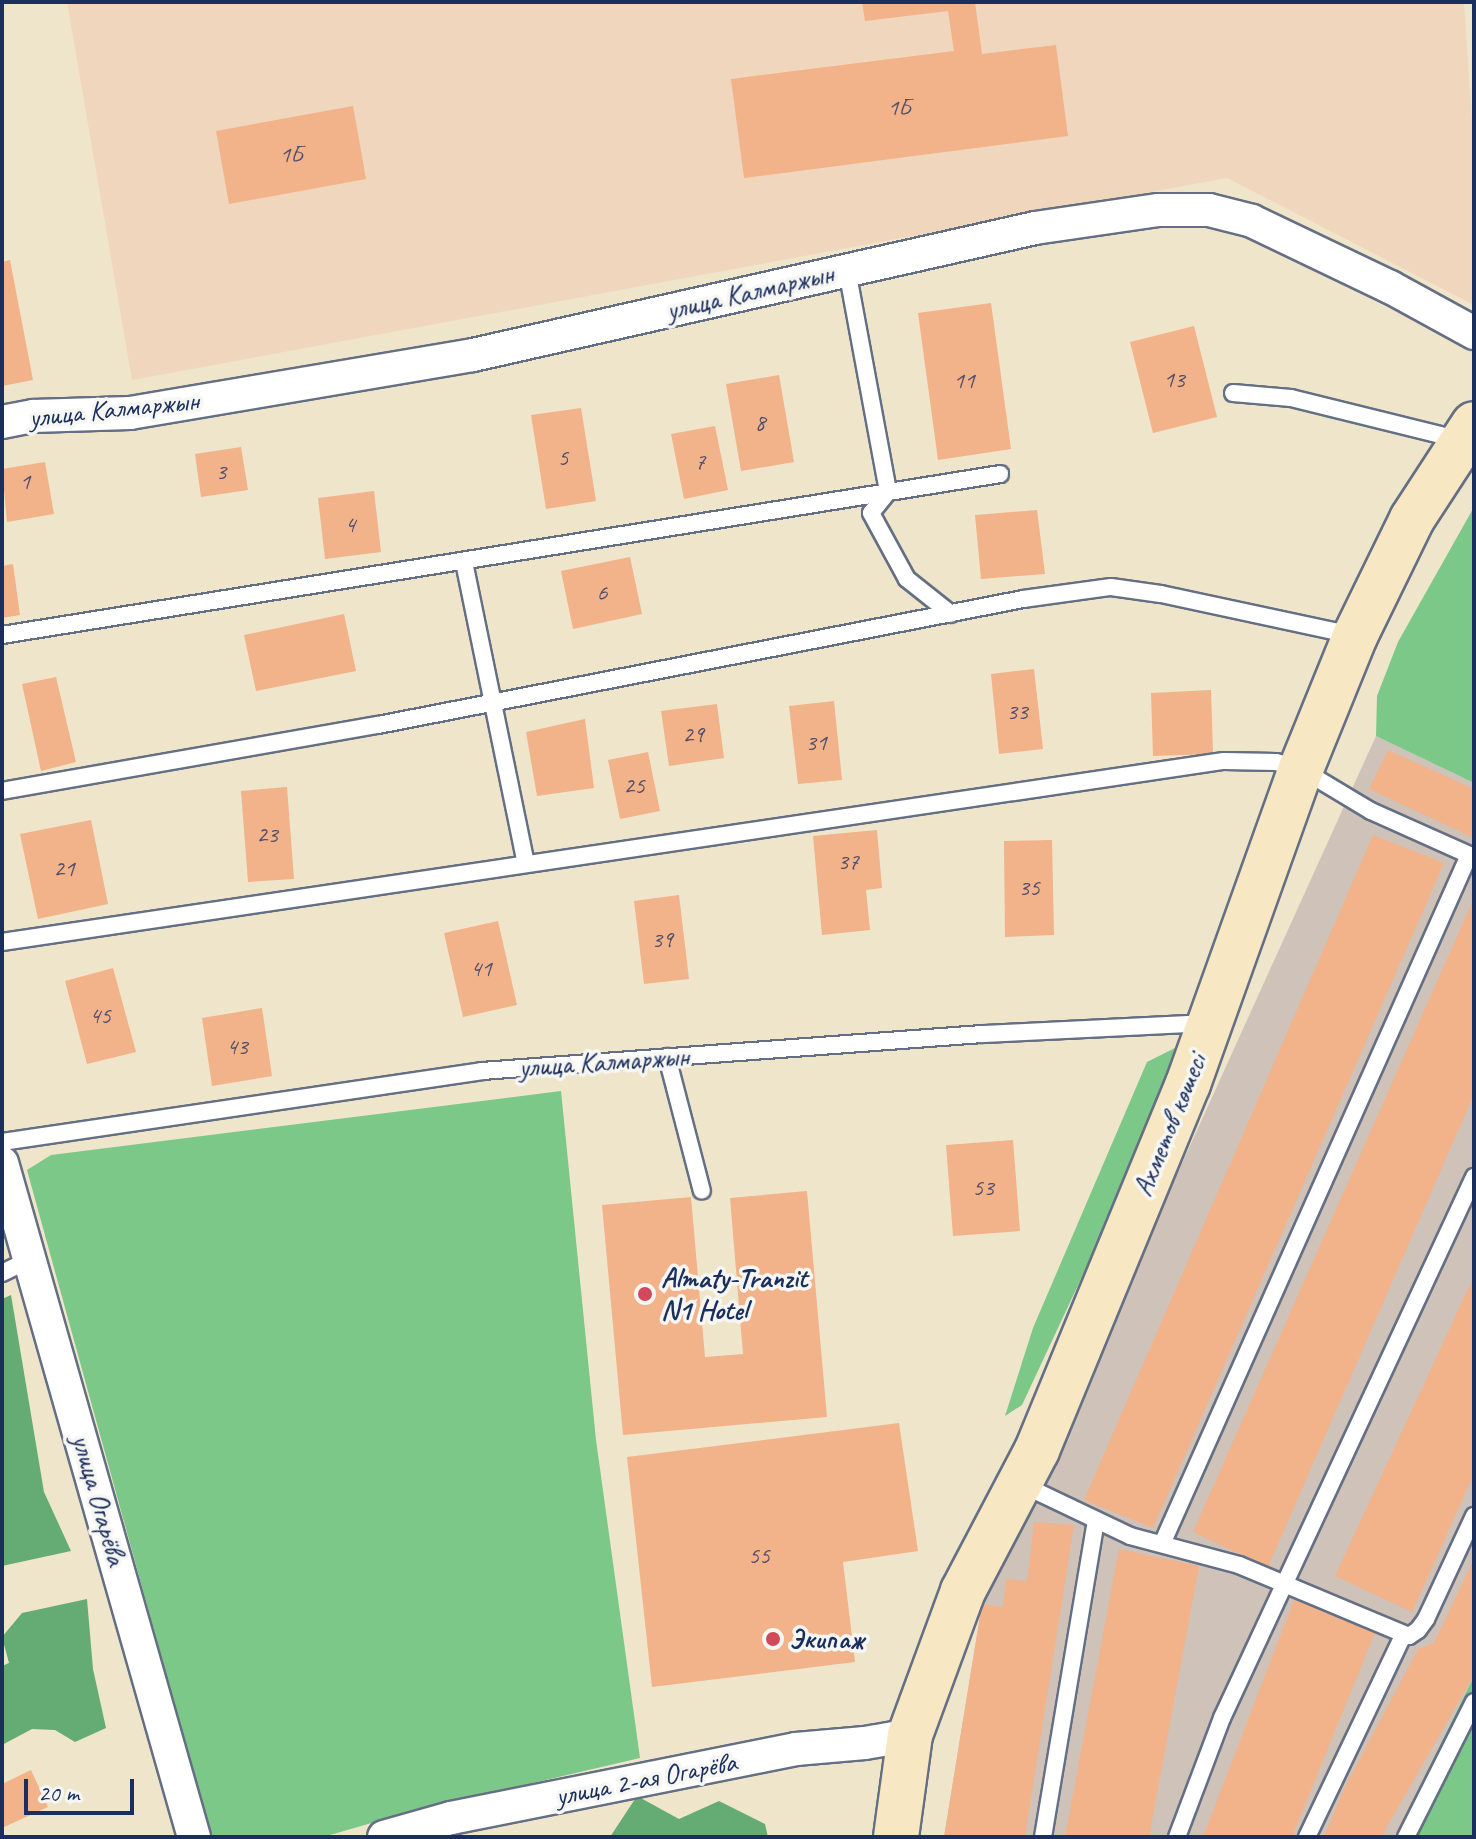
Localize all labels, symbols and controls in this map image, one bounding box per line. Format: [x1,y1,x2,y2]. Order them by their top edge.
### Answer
house number: 1Б [887,94,911,122]
house number: 1Б [279,141,303,169]
street label: улица Калмаржын [661,256,839,328]
house number: 13 [1163,366,1185,394]
house number: 11 [953,367,975,395]
street label: улица Калмаржын [25,383,203,435]
house number: 8 [755,409,765,437]
house number: 5 [558,444,568,472]
house number: 7 [695,448,705,476]
house number: 3 [216,458,226,486]
house number: 1 [20,468,30,496]
house number: 4 [345,511,355,539]
house number: 6 [597,579,607,607]
house number: 33 [1006,698,1028,726]
house number: 29 [682,721,704,749]
house number: 31 [805,729,827,757]
house number: 25 [623,772,645,800]
house number: 23 [256,821,278,849]
house number: 37 [837,848,859,876]
house number: 21 [53,855,75,883]
house number: 35 [1018,874,1040,902]
house number: 39 [651,926,673,954]
house number: 41 [470,955,492,983]
house number: 45 [89,1002,111,1030]
house number: 43 [226,1033,248,1061]
street label: улица Калмаржын [515,1039,693,1085]
street label: Ахметов көшесі [1126,1049,1214,1201]
house number: 53 [972,1174,994,1202]
place label: Almaty-Tranzit N1 Hotel [661,1261,807,1327]
marker: Almaty-Tranzit N1 Hotel [636,1285,654,1303]
street label: улица Огарёва [64,1431,134,1569]
house number: 55 [748,1542,770,1570]
place label: Экипаж [789,1622,863,1656]
marker: Экипаж [764,1630,782,1648]
street label: улица 2-ая Огарёва [552,1745,740,1813]
scale bar [28,1763,138,1813]
text: 20 m [38,1778,79,1808]

